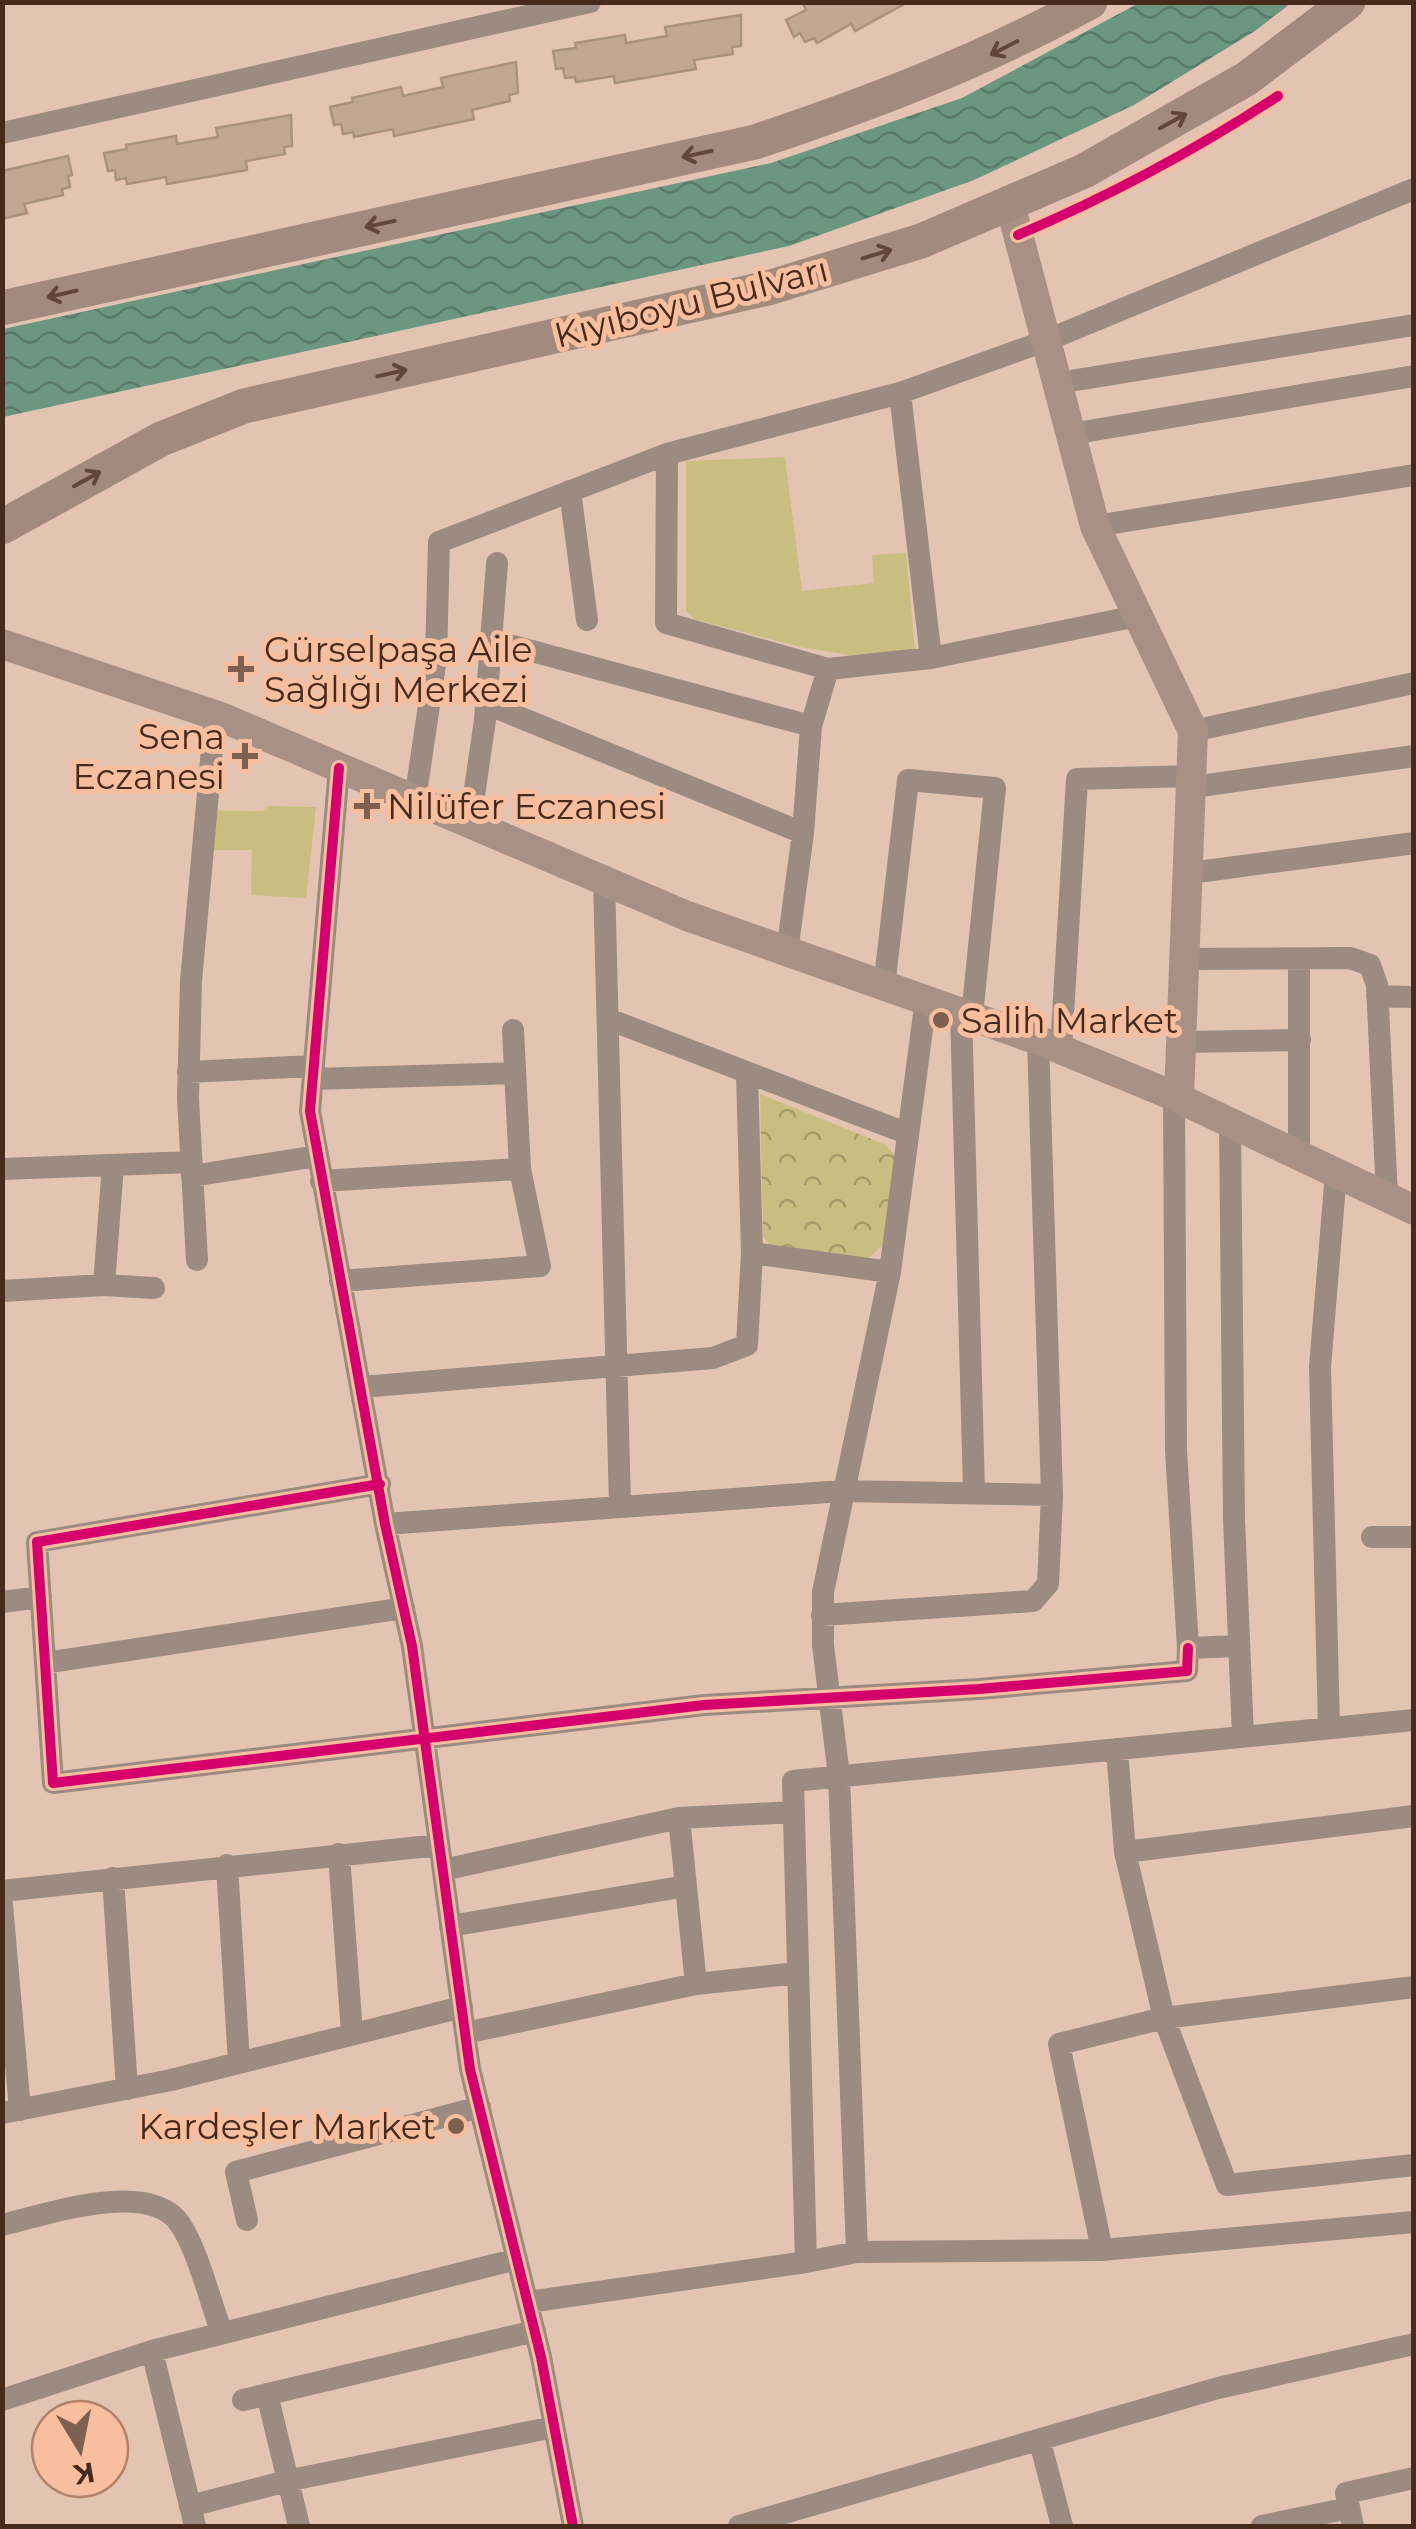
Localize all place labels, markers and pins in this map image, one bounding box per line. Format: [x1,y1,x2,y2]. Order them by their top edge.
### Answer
place label: Gürselpaşa Aile Sağlığı Merkezi [264,628,532,711]
marker: Gürselpaşa Aile Sağlığı Merkezi [228,656,254,682]
place label: Sena Eczanesi [73,715,225,798]
marker: Sena Eczanesi [234,745,256,767]
place label: Nilüfer Eczanesi [387,785,666,828]
marker: Nilüfer Eczanesi [356,795,378,817]
place label: Salih Market [961,999,1178,1042]
marker: Salih Market [930,1009,952,1031]
place label: Kardeşler Market [138,2105,436,2148]
marker: Kardeşler Market [445,2115,467,2137]

